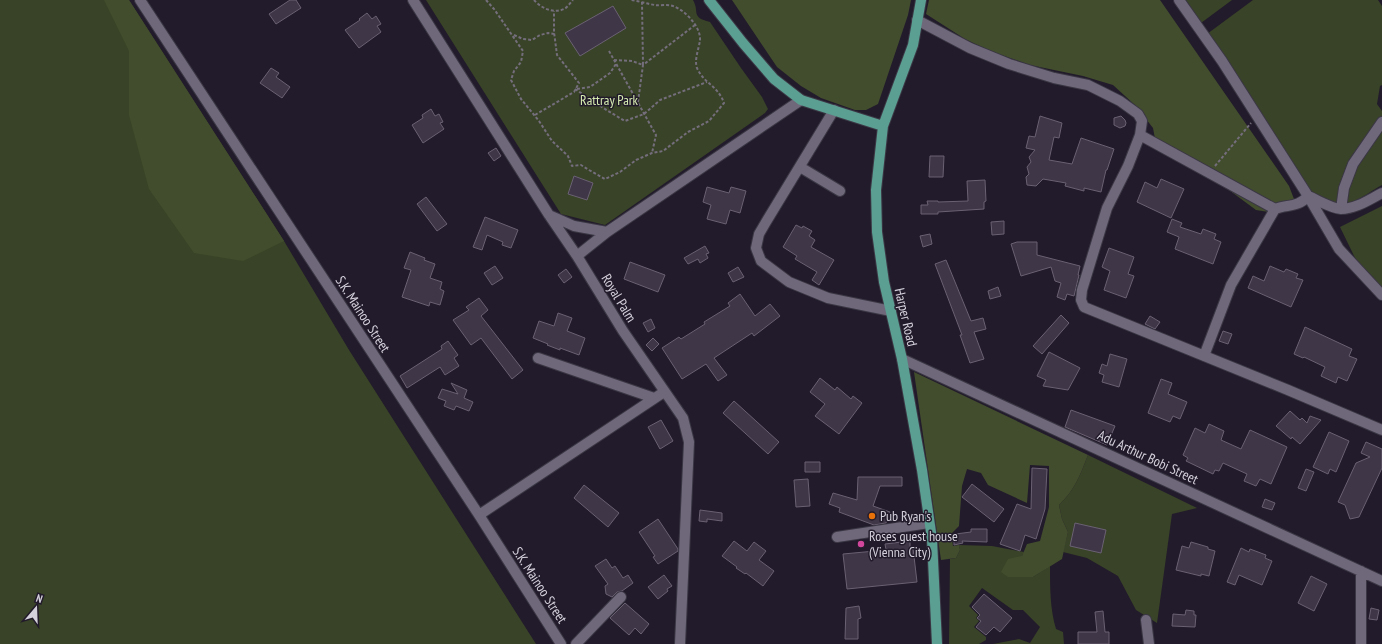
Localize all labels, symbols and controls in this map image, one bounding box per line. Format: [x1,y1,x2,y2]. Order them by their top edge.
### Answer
park label: Rattray Park [580,91,639,109]
street label: Royal Palm [598,271,640,325]
street label: S.K. Mainoo Street [332,272,395,356]
street label: Harper Road [891,286,921,348]
street label: Adu Arthur Bobi Street [1095,426,1201,488]
place label: Pub Ryan's [880,507,931,525]
marker: Pub Ryan's [867,511,877,521]
place label: Roses guest house (Vienna City) [869,527,958,561]
marker: Roses guest house (Vienna City) [856,539,866,549]
street label: S.K. Mainoo Street [509,543,572,627]
north arrow [16,588,56,628]
text: N [34,591,44,606]

